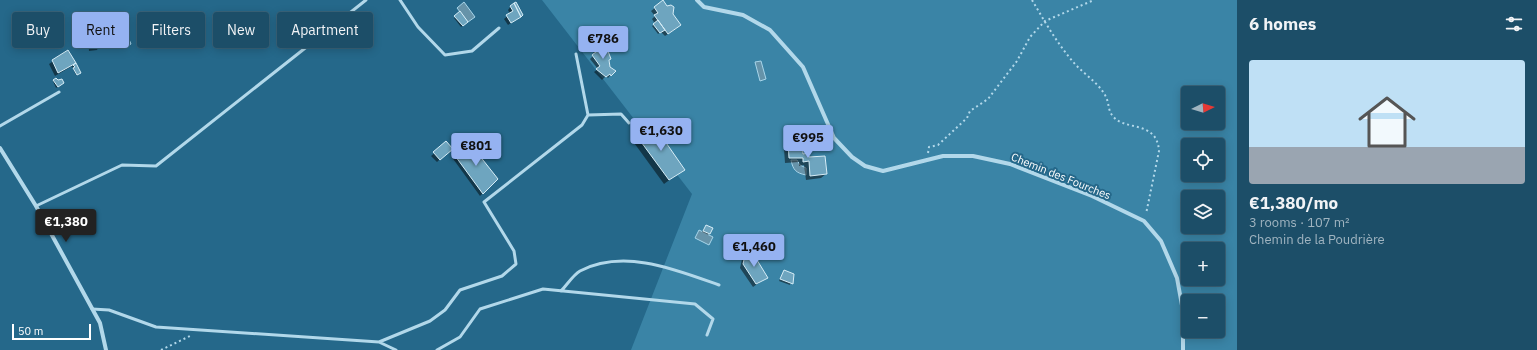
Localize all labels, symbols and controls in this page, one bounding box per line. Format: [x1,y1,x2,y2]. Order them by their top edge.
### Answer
chip: Buy [12,12,64,48]
chip: Rent [72,12,129,48]
chip: Filters [137,12,205,48]
chip: New [213,12,269,48]
chip: Apartment [277,12,373,48]
text: 6 homes [1249,13,1316,35]
icon: filters [1503,13,1525,35]
pin: €786 [579,26,627,60]
text: €786 [587,30,619,47]
north arrow [1181,86,1225,130]
map controls [1181,86,1225,338]
icon: home [1351,86,1423,158]
pin: €1,630 [628,118,694,152]
text: €1,630 [639,122,683,139]
pin: €995 [784,125,832,159]
text: €995 [792,129,824,146]
pin: €801 [452,133,500,167]
text: €801 [460,137,492,154]
button: locate [1181,138,1225,182]
street label: Chemin des Fourches [1009,150,1113,202]
button: layers [1181,190,1225,234]
text: €1,380/mo [1249,192,1338,214]
pin: €1,380 [33,209,99,243]
text: €1,380 [44,213,88,230]
text: 3 rooms · 107 m² [1249,214,1350,231]
text: Chemin de la Poudrière [1249,231,1385,248]
pin: €1,460 [721,234,787,268]
text: €1,460 [732,238,776,255]
button: + [1181,242,1225,286]
button: − [1181,294,1225,338]
scale bar [12,322,91,341]
text: 50 m [18,324,43,338]

